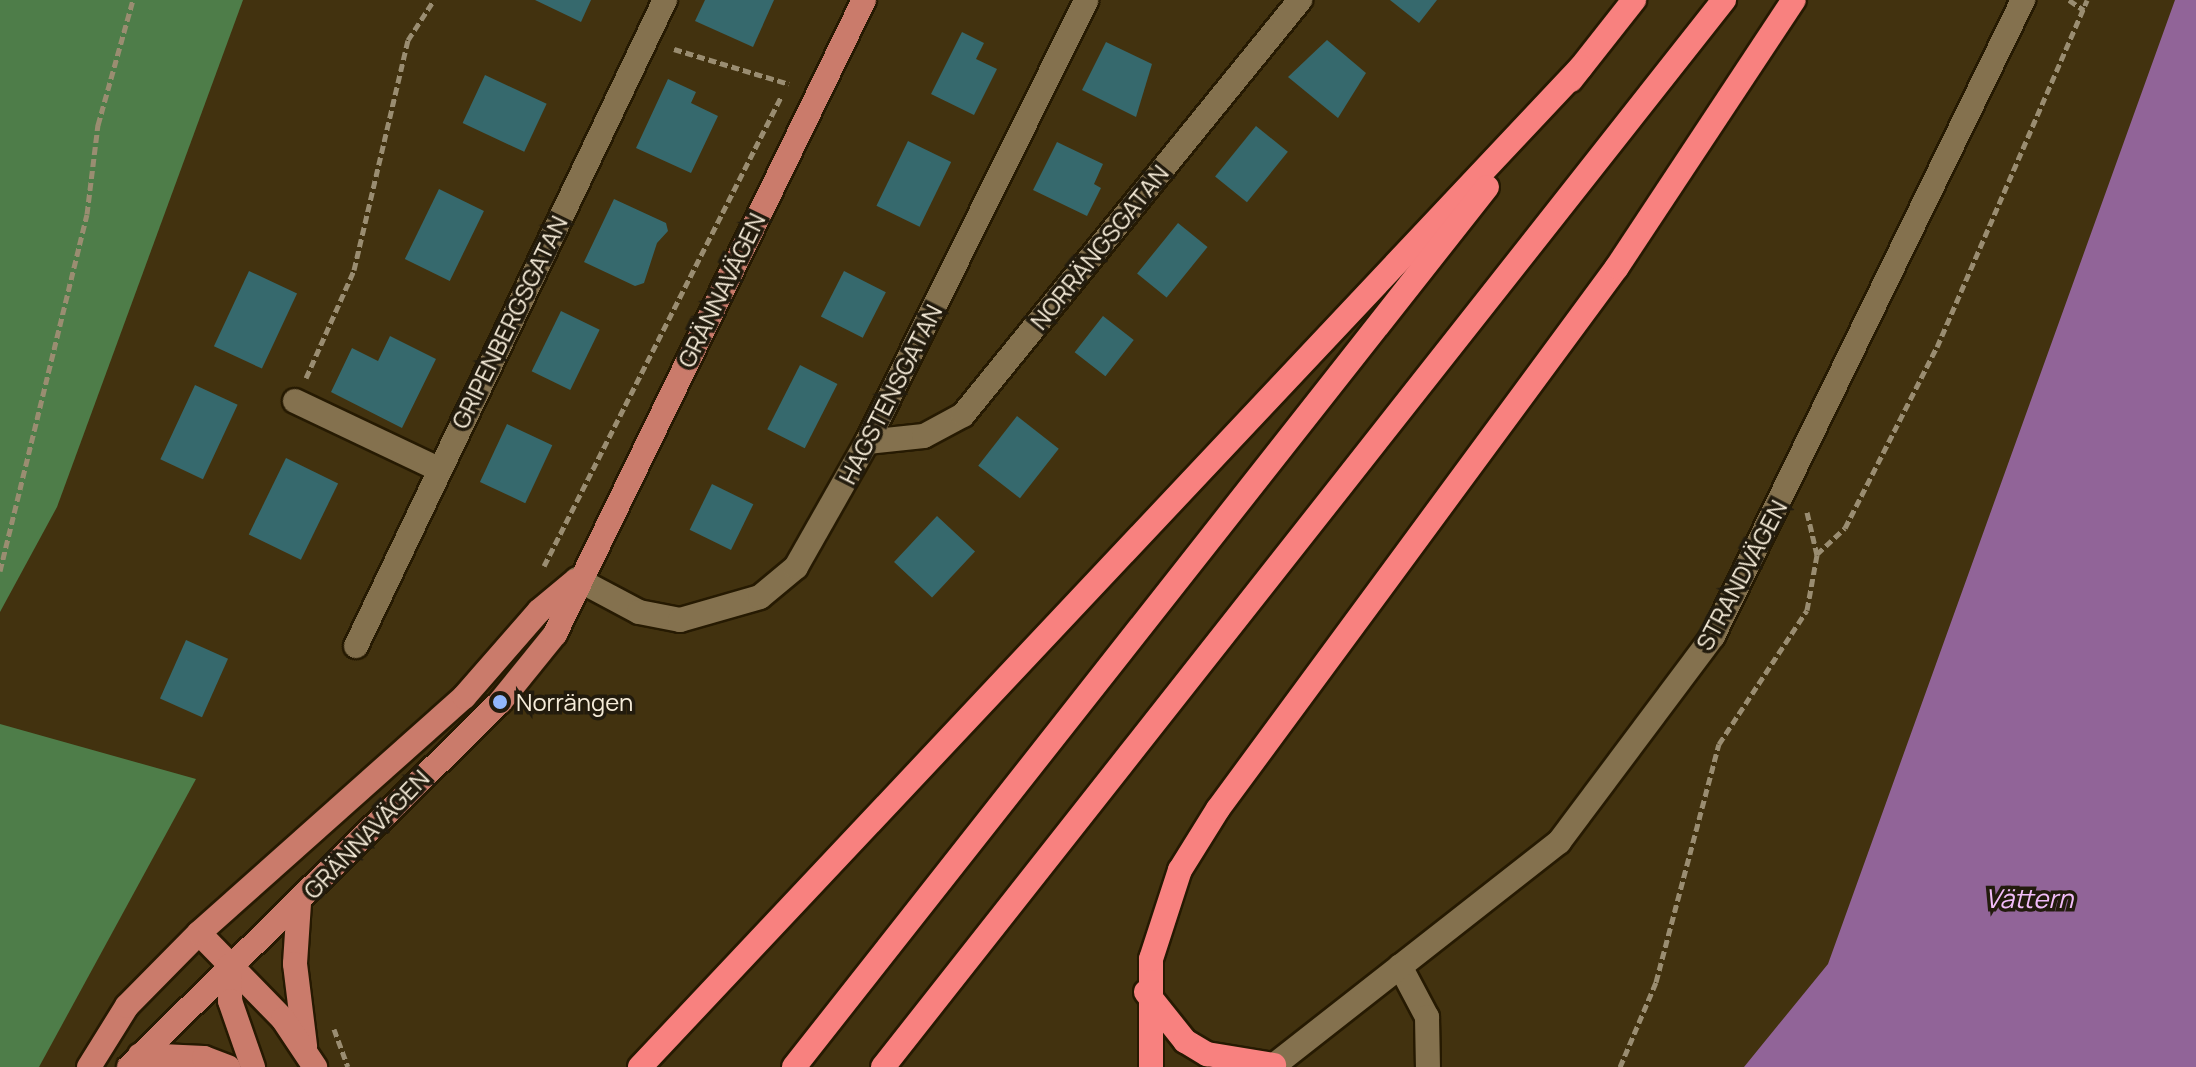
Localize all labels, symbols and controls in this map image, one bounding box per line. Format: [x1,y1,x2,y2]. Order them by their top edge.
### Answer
street label: NORRÄNGSGATAN [1024,159,1174,335]
street label: GRÄNNAVÄGEN [671,208,771,372]
street label: GRIPENBERGSGATAN [445,211,573,433]
street label: HAGSTENSGATAN [832,299,948,489]
street label: STRANDVÄGEN [1689,495,1793,655]
place label: Norrängen [516,688,633,716]
marker: Norrängen [491,693,509,711]
street label: GRÄNNAVÄGEN [297,764,435,904]
water label: Vättern [1985,883,2073,915]

